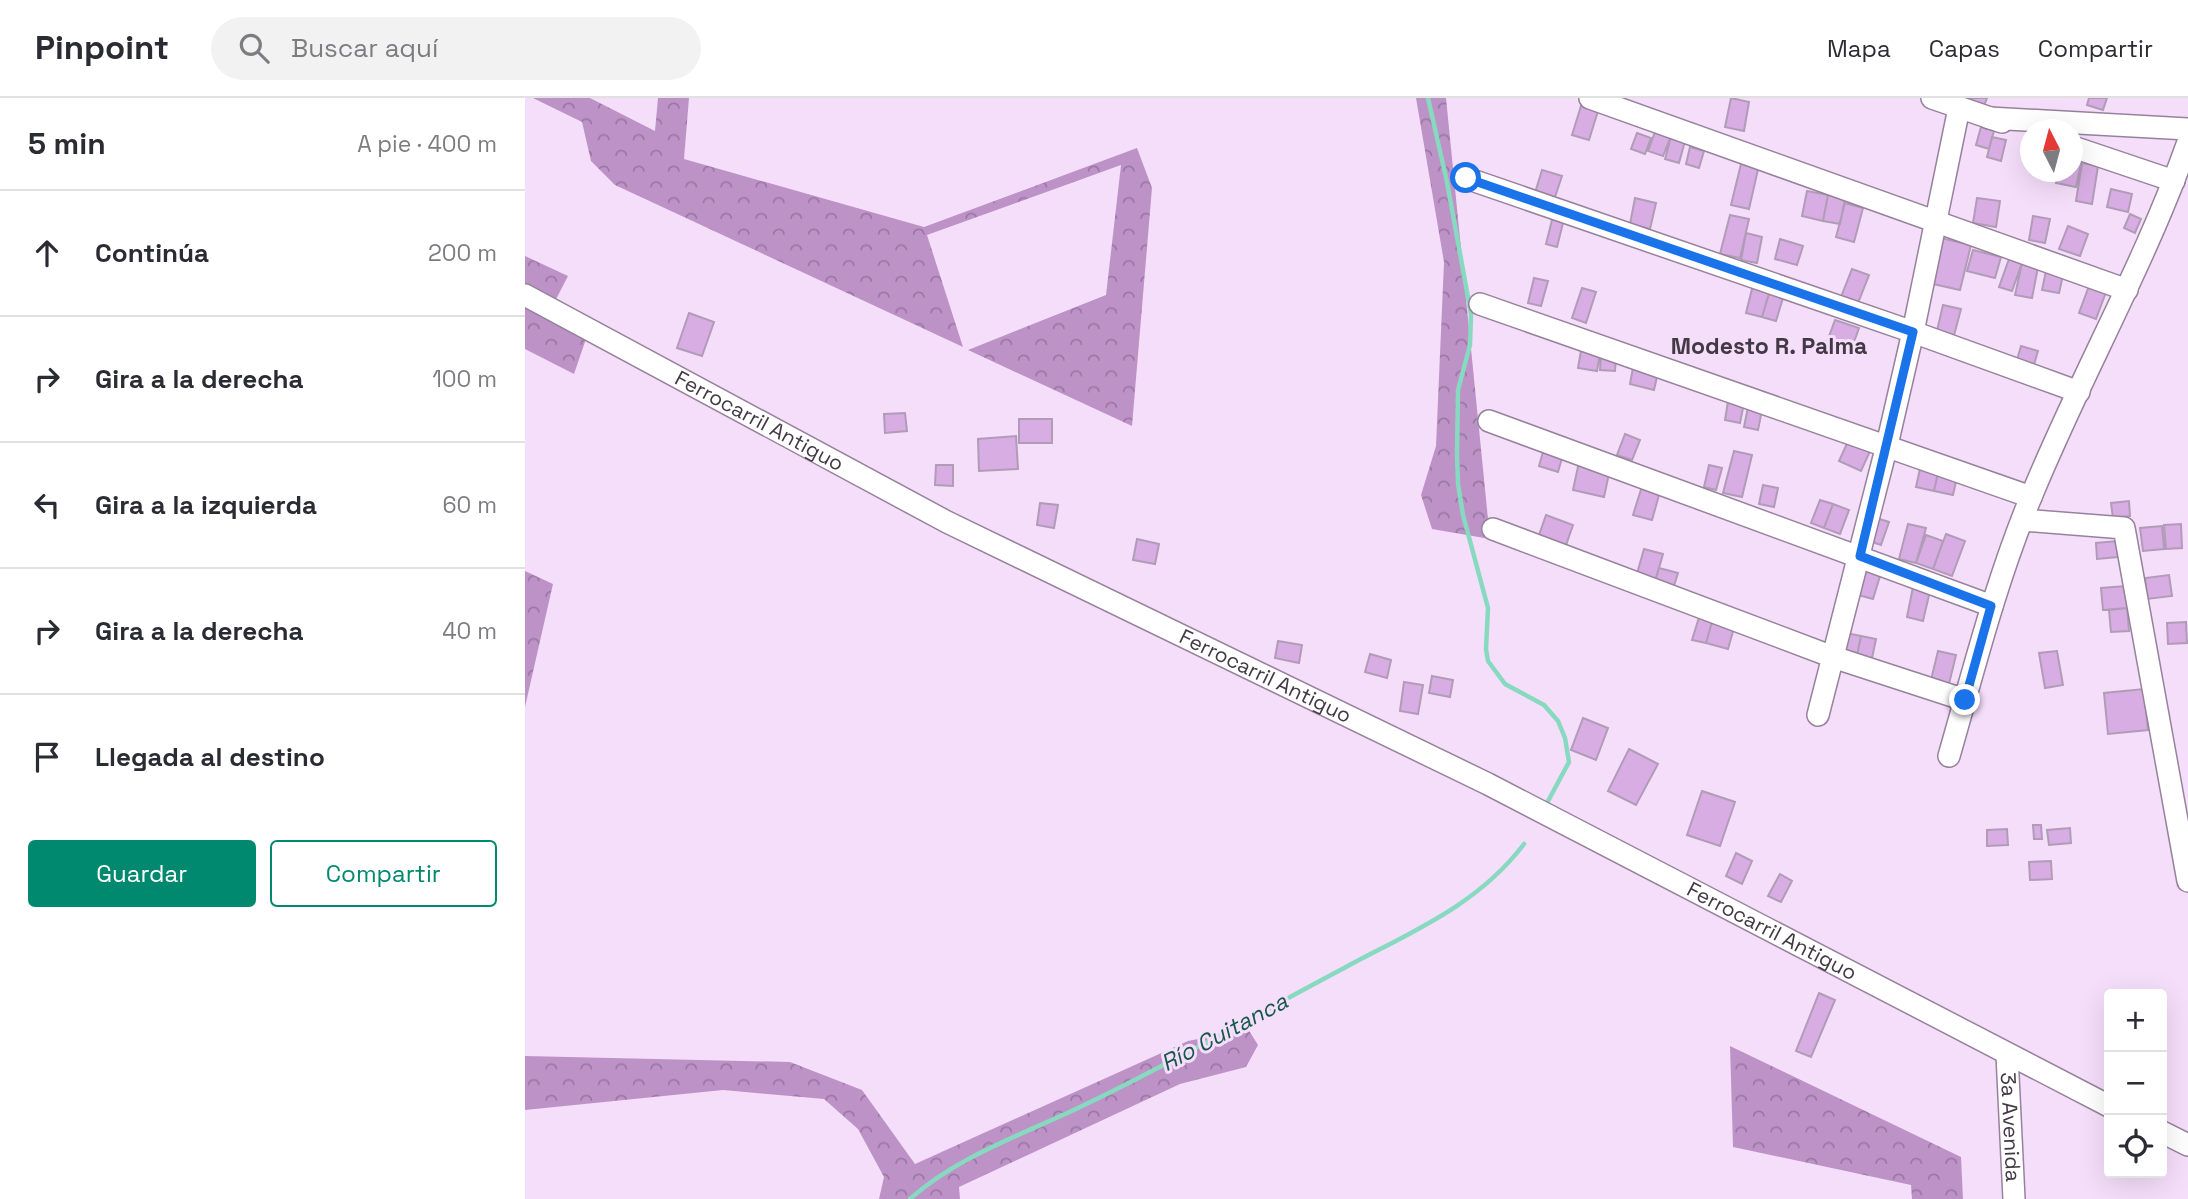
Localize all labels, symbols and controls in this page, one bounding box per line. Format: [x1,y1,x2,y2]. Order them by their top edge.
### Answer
search box [211,17,701,80]
text: Pinpoint [35,27,169,69]
icon: search [235,29,273,67]
text: Buscar aquí [291,31,438,65]
text: Mapa [1827,33,1891,64]
text: Capas [1929,33,2000,64]
text: Compartir [2038,33,2153,64]
north arrow [2020,119,2083,182]
text: 5 min [28,124,106,163]
text: A pie · 400 m [357,129,497,159]
route start [1450,162,1481,193]
icon: ahead [28,234,66,272]
text: Continúa [95,236,209,270]
text: 200 m [428,238,497,268]
district label: Modesto R. Palma [1671,331,1867,361]
icon: right [28,360,66,398]
text: Gira a la derecha [95,362,304,396]
text: 100 m [432,364,497,394]
street label: Ferrocarril Antiguo [670,364,849,477]
icon: left [28,486,66,524]
text: Gira a la izquierda [95,488,317,522]
text: 60 m [442,490,497,520]
icon: right [28,612,66,650]
text: Gira a la derecha [95,614,304,648]
text: 40 m [442,616,497,646]
street label: Ferrocarril Antiguo [1175,623,1356,729]
route end [1949,684,1980,715]
icon: arrive [28,738,66,776]
text: Llegada al destino [95,740,325,774]
button: Guardar [28,840,256,907]
button: Compartir [270,840,497,907]
street label: Ferrocarril Antiguo [1682,875,1862,986]
water label: Río Cuitanca [1155,986,1293,1078]
map controls [2104,989,2167,1178]
button: + [2104,989,2167,1052]
button: − [2104,1052,2167,1115]
street label: 3a Avenida [1995,1071,2027,1182]
button: locate [2104,1115,2167,1178]

